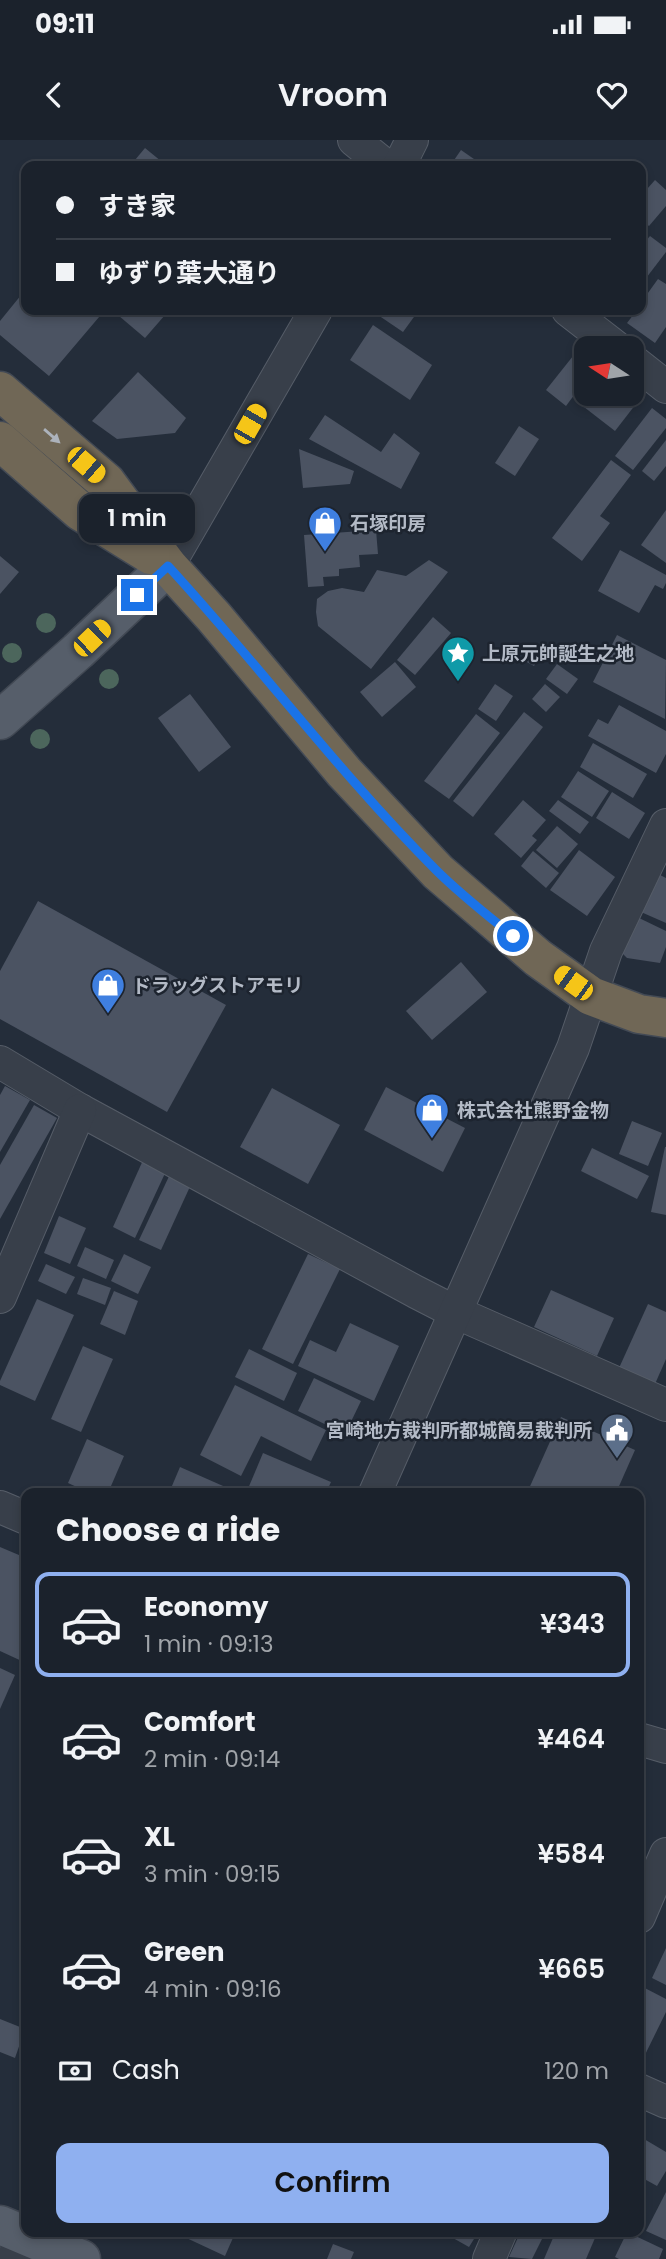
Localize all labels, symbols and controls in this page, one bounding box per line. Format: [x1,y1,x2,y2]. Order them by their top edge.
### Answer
text: 09:11 [35,6,95,42]
text: Vroom [278,72,388,117]
icon: back [35,76,73,114]
icon: heart [593,76,631,114]
text: すき家 [98,188,176,224]
text: ゆずり葉大通り [98,255,280,291]
north arrow [574,336,644,406]
map controls [574,336,644,406]
car [231,401,270,447]
one-way arrow [43,428,60,443]
car [64,443,109,487]
callout: 1 min [79,494,195,542]
text: 1 min [107,502,167,534]
shop icon: 石塚印房 [306,504,344,553]
place label: 石塚印房 [350,510,426,537]
route end [121,579,153,611]
car [70,616,115,660]
place icon: 上原元帥誕生之地 [439,634,477,683]
place label: 上原元帥誕生之地 [482,640,634,667]
route start [497,920,529,952]
car [550,962,597,1004]
shop icon: ドラッグストアモリ [89,966,127,1015]
place label: ドラッグストアモリ [132,972,303,999]
shop icon: 株式会社熊野金物 [413,1091,451,1140]
place label: 株式会社熊野金物 [457,1097,609,1124]
public building icon: 宮崎地方裁判所都城簡易裁判所 [598,1411,636,1460]
place label: 宮崎地方裁判所都城簡易裁判所 [326,1417,592,1444]
text: Choose a ride [56,1507,280,1552]
text: Economy [144,1589,268,1625]
icon: car [60,1593,123,1656]
text: ¥343 [540,1606,605,1642]
text: 1 min · 09:13 [144,1628,273,1660]
text: Comfort [144,1704,256,1740]
icon: car [60,1708,123,1771]
text: ¥464 [537,1721,605,1757]
text: 2 min · 09:14 [144,1743,280,1775]
text: XL [144,1819,175,1855]
icon: car [60,1823,123,1886]
text: ¥584 [538,1836,605,1872]
text: 3 min · 09:15 [144,1858,281,1890]
text: Green [144,1934,225,1970]
icon: car [60,1938,123,2001]
text: ¥665 [538,1951,605,1987]
text: 4 min · 09:16 [144,1973,282,2005]
icon: cash [56,2052,94,2090]
text: Cash [112,2052,180,2088]
text: 120 m [544,2055,609,2087]
button: Confirm [56,2143,609,2223]

